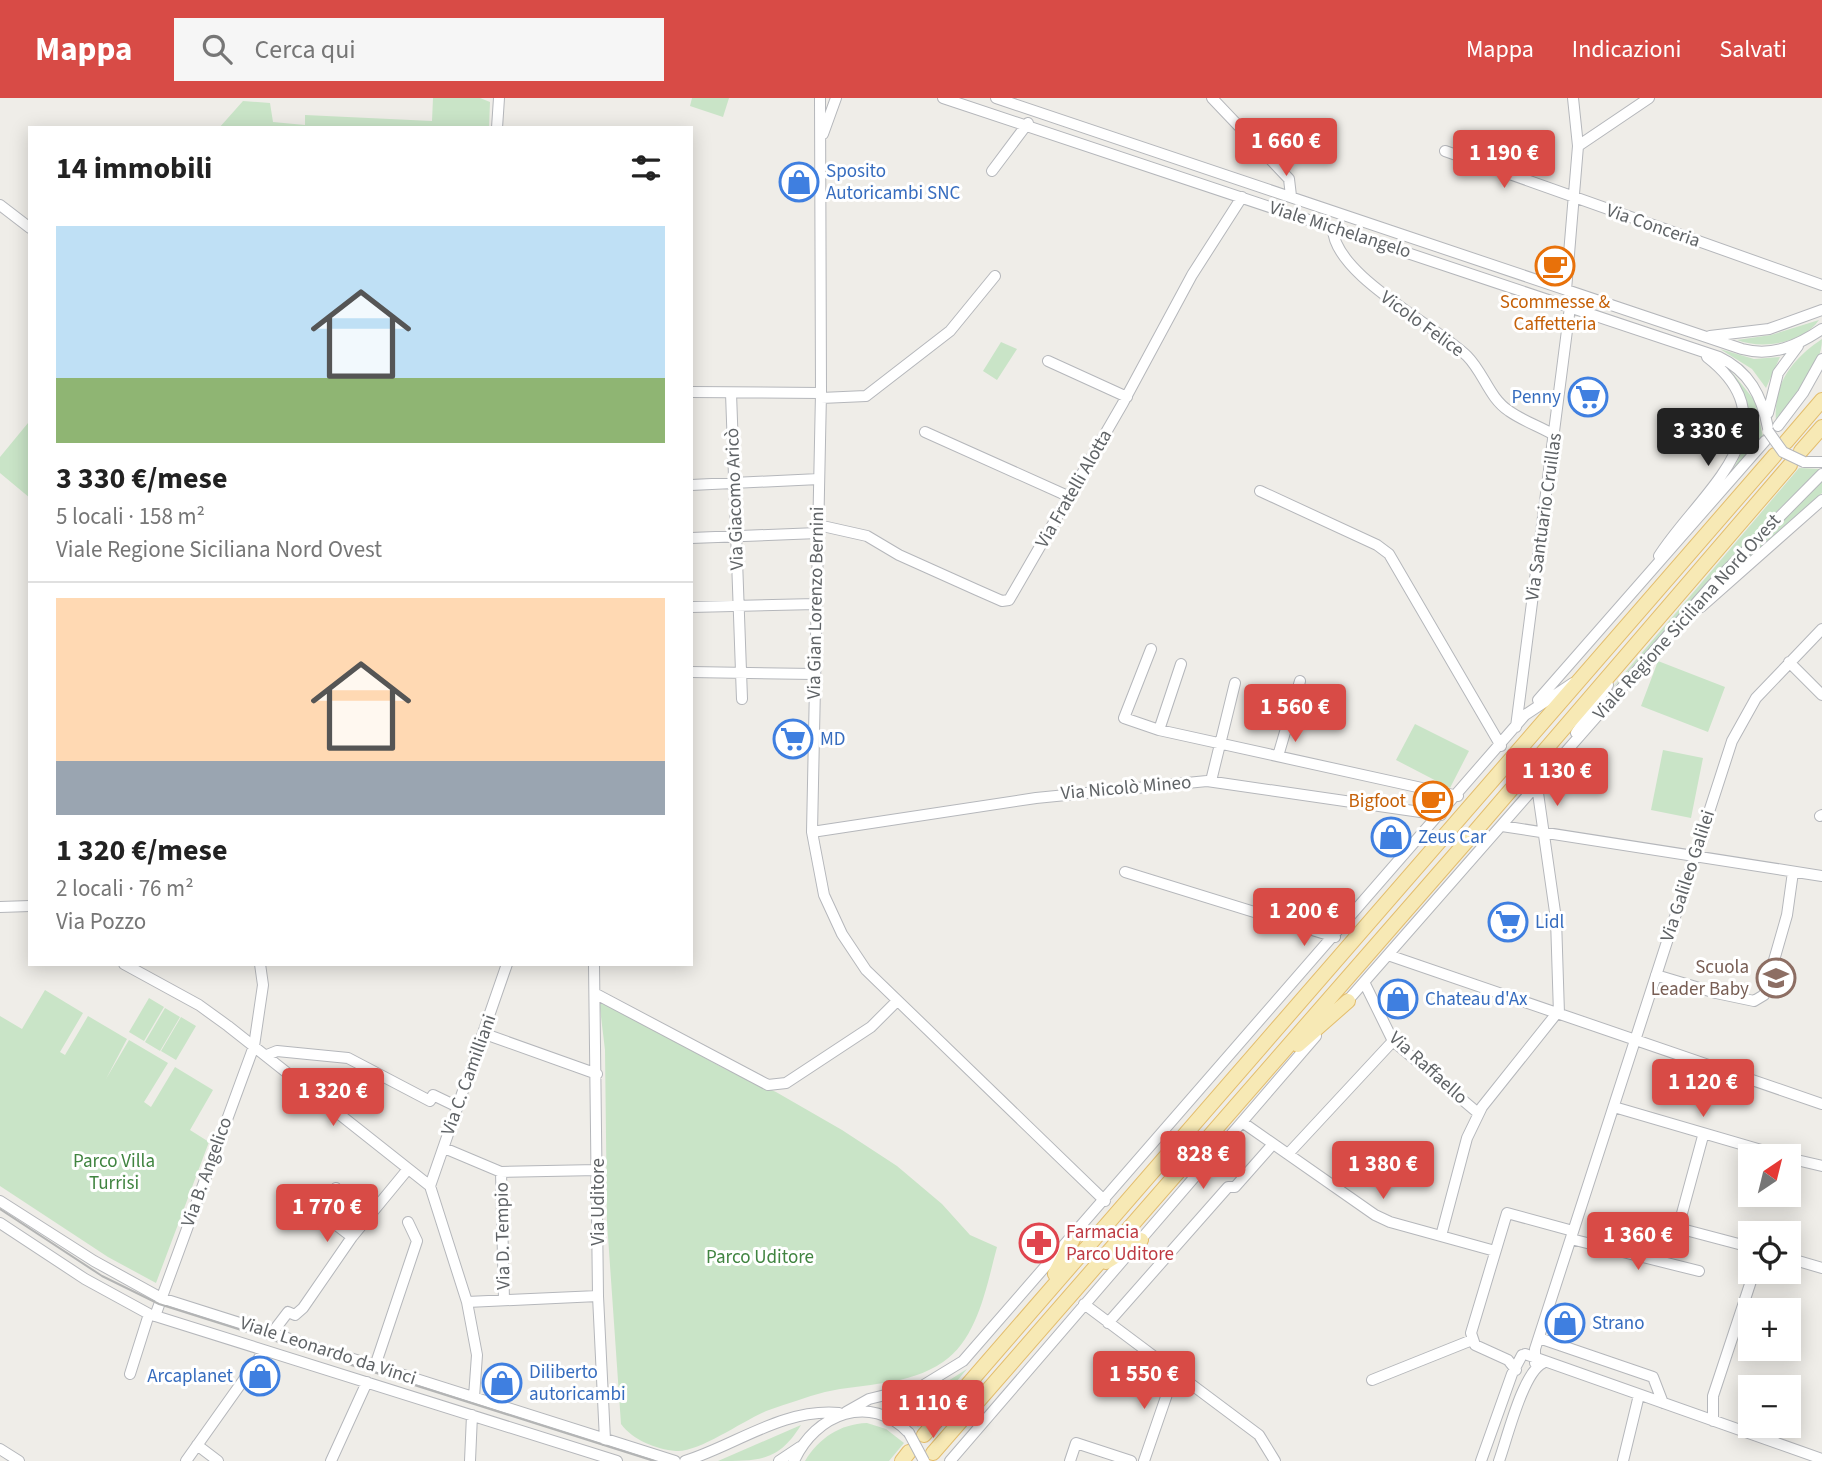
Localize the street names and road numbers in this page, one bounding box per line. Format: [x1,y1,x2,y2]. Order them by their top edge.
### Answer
street label: Viale Michelangelo [1266,194,1414,266]
street label: Via Conceria [1602,197,1704,255]
street label: Vicolo Felice [1375,284,1469,364]
street label: Via Fratelli Alotta [1029,425,1119,553]
street label: Via Giacomo Aricò [719,427,751,571]
street label: Via Santuario Cruillas [1519,431,1569,603]
street label: Via Gian Lorenzo Bernini [801,506,831,700]
street label: Viale Regione Siciliana Nord Ovest [1587,507,1788,726]
street label: Via Nicolò Mineo [1060,769,1192,807]
street label: Via Galileo Galilei [1654,807,1722,945]
street label: Via C. Camilliani [435,1011,503,1139]
street label: Via Raffaello [1383,1025,1473,1111]
street label: Via B. Angelico [175,1113,239,1231]
street label: Via Uditore [585,1158,612,1246]
street label: Via D. Tempio [489,1182,517,1290]
street label: Viale Leonardo da Vinci [236,1310,420,1392]

